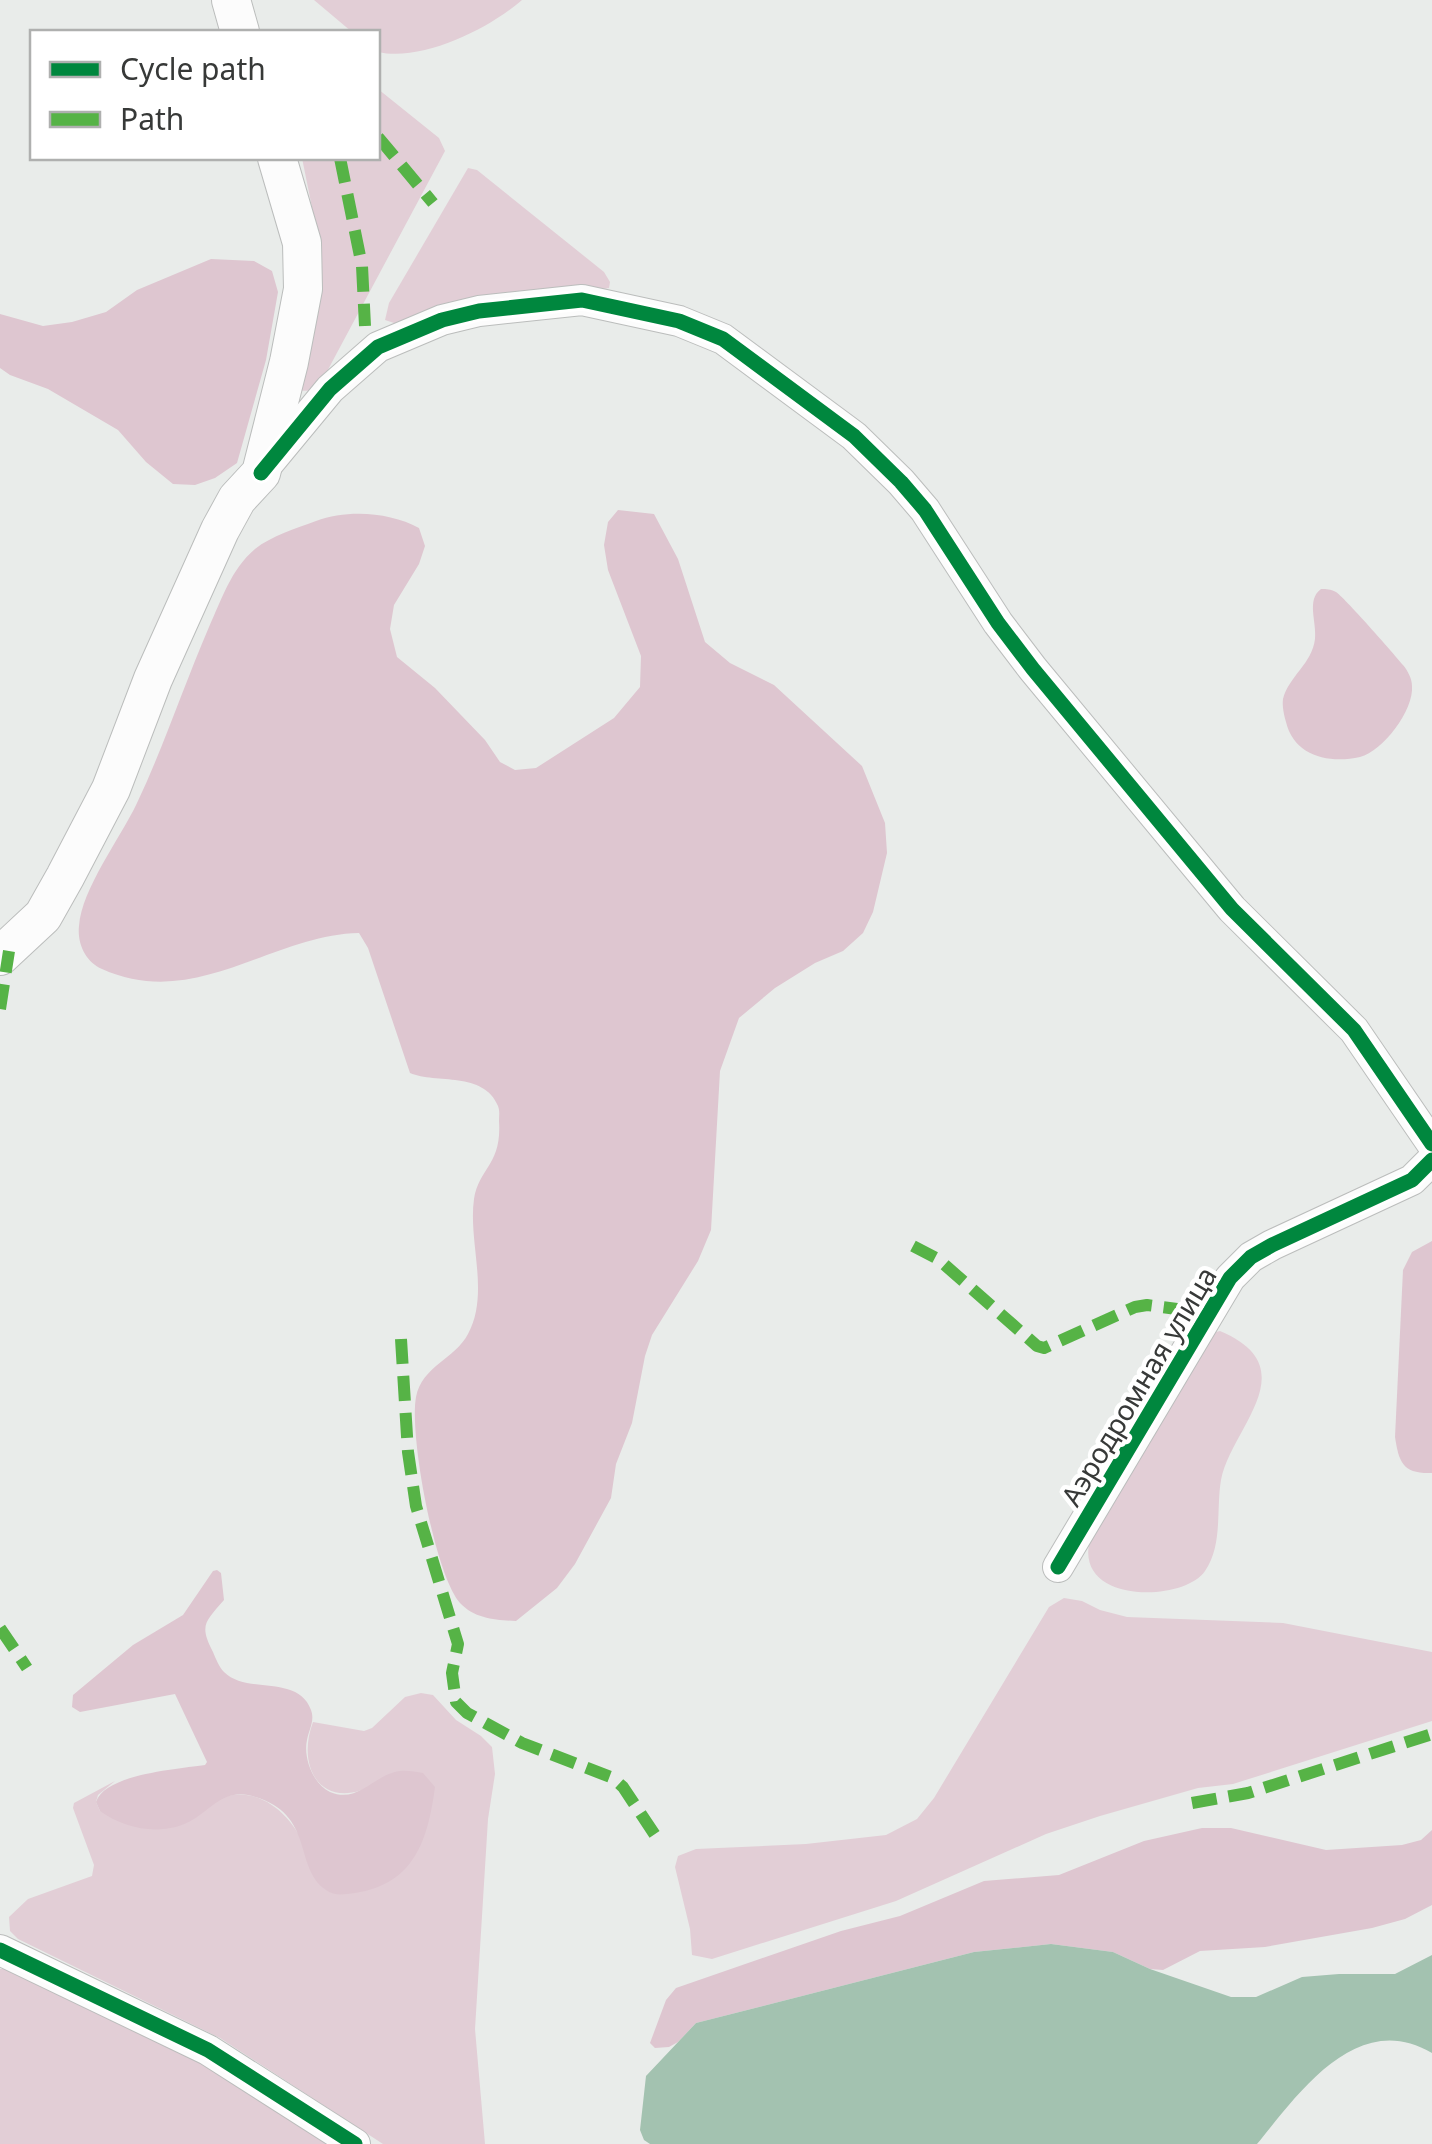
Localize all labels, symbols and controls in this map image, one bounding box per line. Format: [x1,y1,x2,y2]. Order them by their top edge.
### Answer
legend [30,30,380,160]
text: Cycle path [120,48,266,89]
text: Path [120,98,184,139]
street label: Аэродромная улица [1051,1259,1225,1513]

